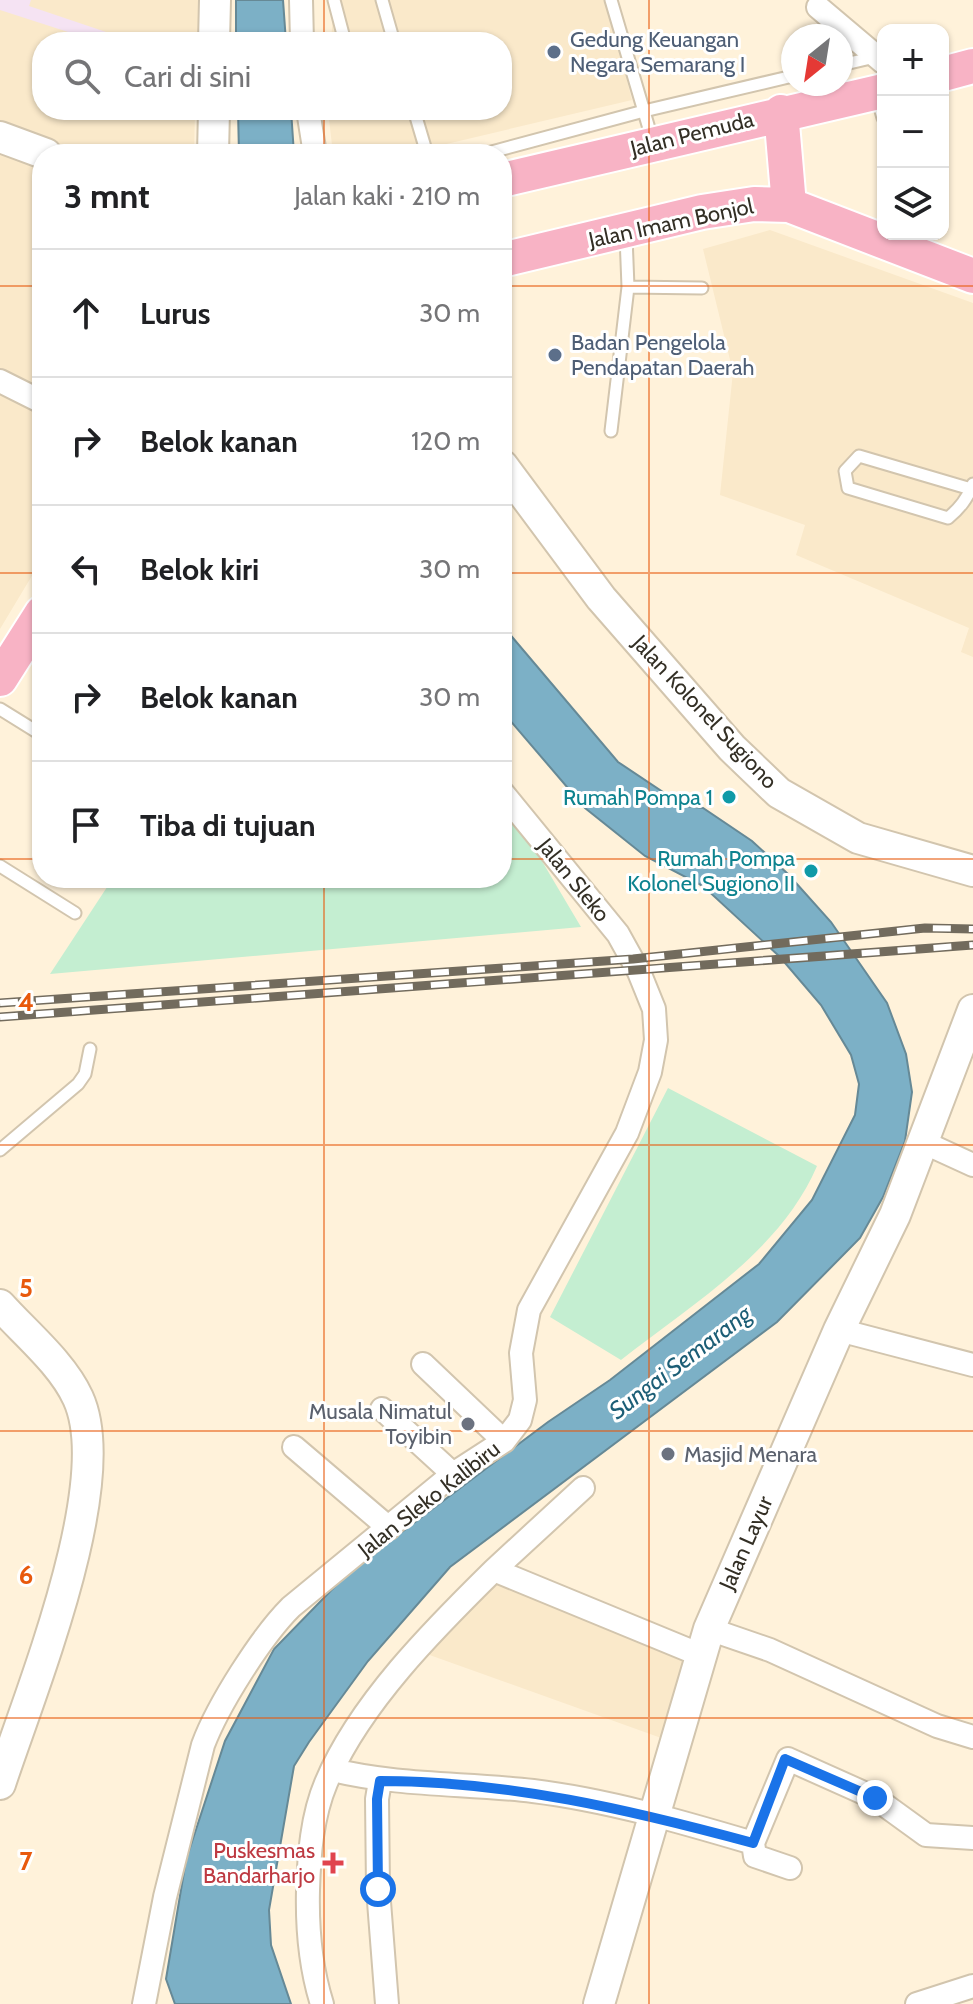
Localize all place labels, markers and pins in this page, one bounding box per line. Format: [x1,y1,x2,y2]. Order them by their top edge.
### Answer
place label: Gedung Keuangan Negara Semarang I [570,26,745,78]
marker: Gedung Keuangan Negara Semarang I [545,43,563,61]
place label: Badan Pengelola Pendapatan Daerah [571,329,754,381]
marker: Badan Pengelola Pendapatan Daerah [546,346,564,364]
place label: Rumah Pompa 1 [563,784,713,811]
marker: Rumah Pompa 1 [720,788,738,806]
place label: Rumah Pompa Kolonel Sugiono II [627,845,795,897]
marker: Rumah Pompa Kolonel Sugiono II [802,862,820,880]
place label: Musala Nimatul Toyibin [309,1398,453,1450]
marker: Musala Nimatul Toyibin [459,1415,477,1433]
place label: Masjid Menara [684,1441,817,1468]
marker: Masjid Menara [659,1445,677,1463]
place label: Puskesmas Bandarharjo [203,1837,315,1889]
marker: Puskesmas Bandarharjo [322,1852,344,1874]

